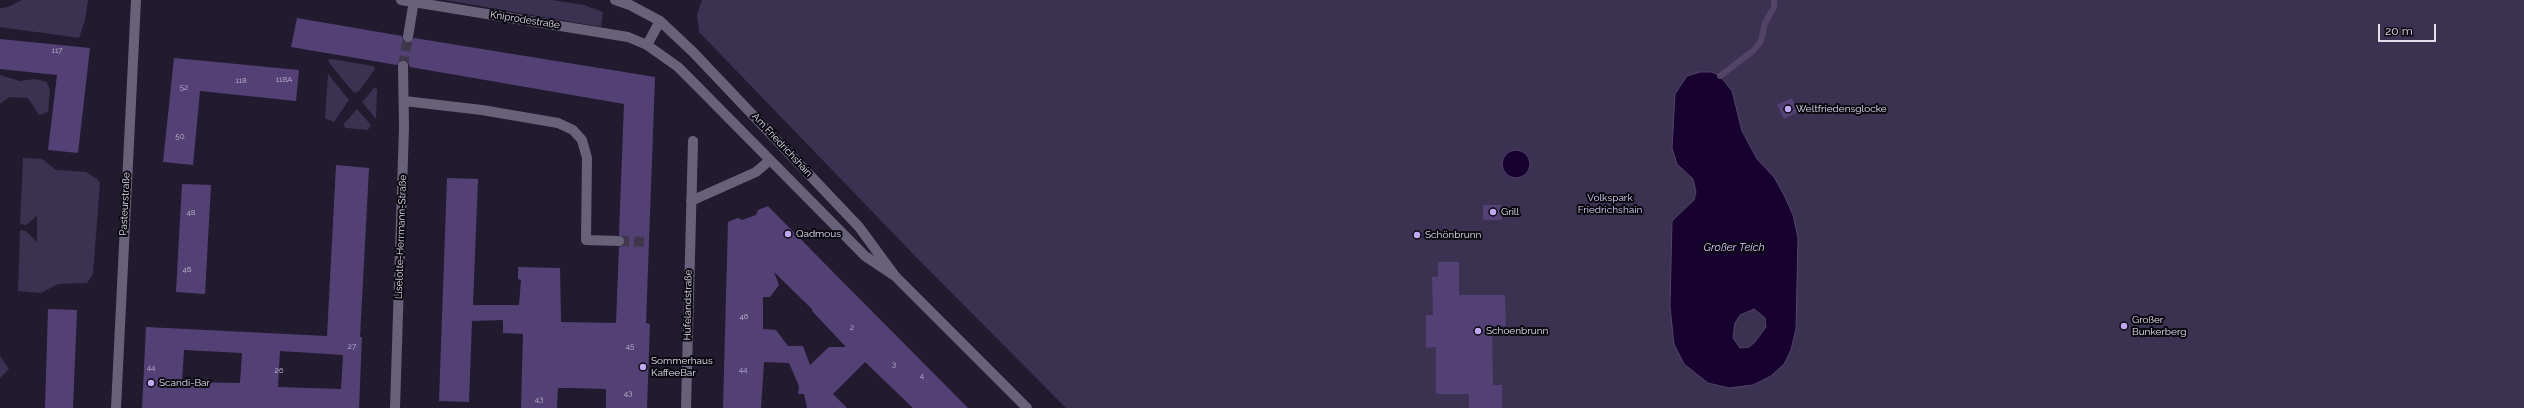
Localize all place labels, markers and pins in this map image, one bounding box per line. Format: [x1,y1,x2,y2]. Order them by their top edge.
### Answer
place label: Weltfriedensglocke [1796,103,1887,115]
marker: Weltfriedensglocke [1783,104,1793,114]
place label: Grill [1501,206,1519,218]
marker: Grill [1488,207,1498,217]
place label: Qadmous [796,228,841,240]
marker: Qadmous [783,229,793,239]
place label: Schönbrunn [1425,229,1481,241]
marker: Schönbrunn [1412,230,1422,240]
place label: Großer Bunkerberg [2132,314,2186,338]
marker: Großer Bunkerberg [2119,321,2129,331]
place label: Schoenbrunn [1486,325,1548,337]
marker: Schoenbrunn [1473,326,1483,336]
place label: Sommerhaus KaffeeBar [651,355,713,378]
marker: Sommerhaus KaffeeBar [638,362,648,372]
place label: Scandi-Bar [159,377,210,389]
marker: Scandi-Bar [146,378,156,388]

